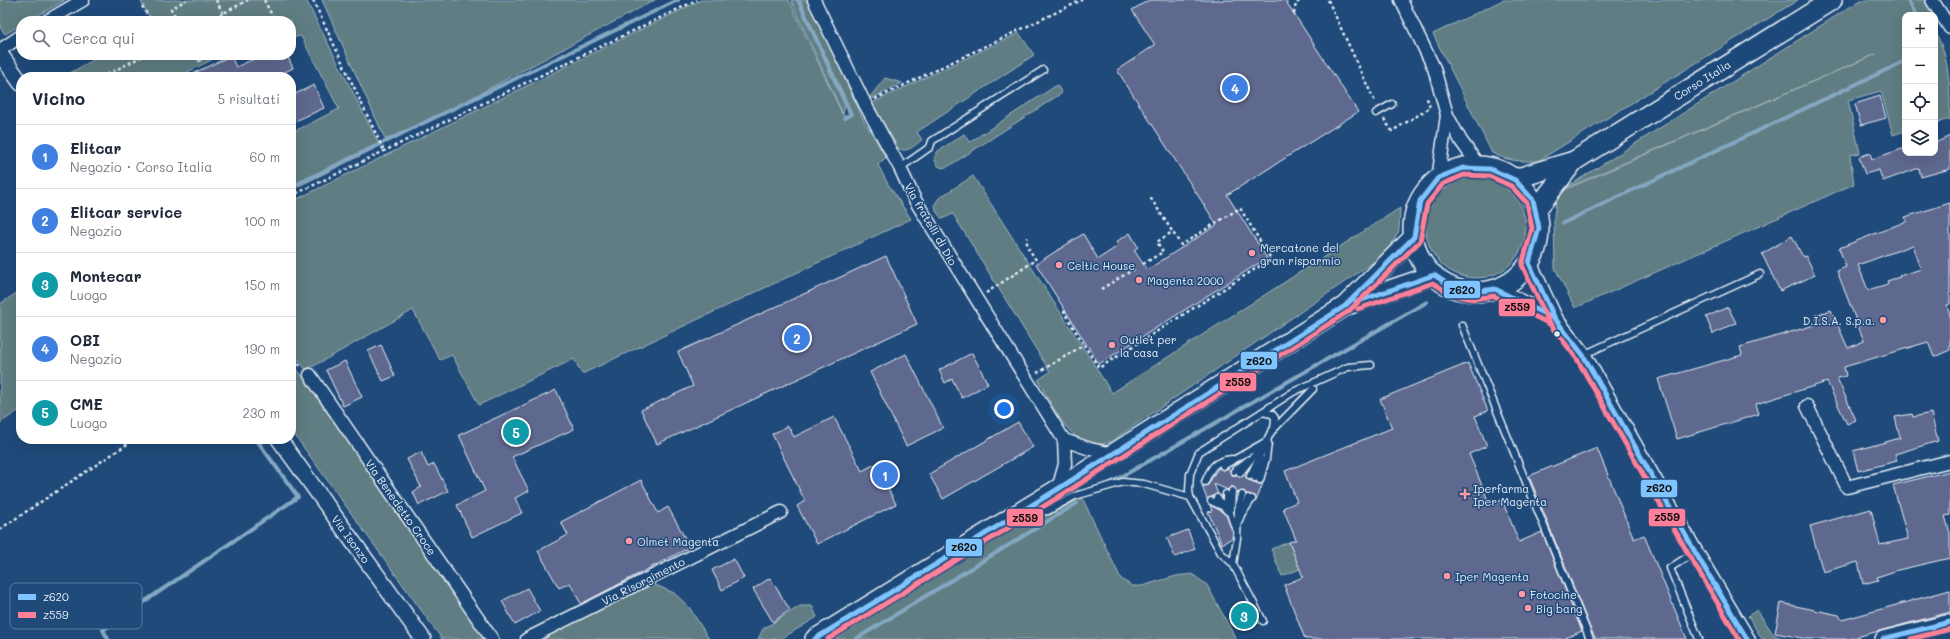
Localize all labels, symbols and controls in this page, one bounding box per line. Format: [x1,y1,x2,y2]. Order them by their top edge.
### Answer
map controls [1902,12,1938,156]
button: + [1902,12,1938,48]
search box [16,16,296,60]
icon: search [30,27,52,49]
text: Cerca qui [62,28,135,48]
button: − [1902,48,1938,84]
street label: Corso Italia [1671,56,1734,104]
pin: 4 [1222,73,1248,103]
button: locate [1902,84,1938,120]
text: Vicino [32,87,85,109]
text: 5 risultati [218,90,280,107]
button: layers [1902,120,1938,156]
text: Elitcar [70,138,121,158]
text: 1 [42,148,48,165]
text: 60 m [250,148,280,165]
text: Negozio · Corso Italia [70,158,212,175]
street label: Via fratelli di Dio [901,180,961,268]
text: Elitcar service [70,202,182,222]
text: 2 [41,212,49,229]
text: 100 m [244,212,280,229]
text: Negozio [70,222,122,239]
place label: Mercatone del gran risparmio [1260,240,1341,268]
marker: Mercatone del gran risparmio [1247,248,1257,258]
place label: Celtic House [1067,258,1135,273]
marker: Celtic House [1054,260,1064,270]
text: Montecar [70,266,141,286]
place label: Magenta 2000 [1147,273,1224,288]
marker: Magenta 2000 [1134,275,1144,285]
text: 3 [41,276,49,293]
text: 150 m [244,276,280,293]
line badge: z620 [1443,280,1481,299]
text: z620 [1449,282,1475,297]
text: Luogo [70,286,107,303]
line badge: z559 [1498,298,1536,317]
text: z559 [1504,299,1530,314]
place label: D.I.S.A. S.p.a. [1803,313,1875,328]
marker: D.I.S.A. S.p.a. [1878,315,1888,325]
pin: 2 [784,323,810,353]
unlabelled marker [1552,329,1562,339]
text: OBI [70,330,100,350]
place label: Outlet per la casa [1120,332,1177,360]
text: 4 [41,340,49,357]
text: 190 m [244,340,280,357]
marker: Outlet per la casa [1107,340,1117,350]
text: Negozio [70,350,122,367]
line badge: z620 [1240,351,1278,370]
text: z620 [1246,353,1272,368]
line badge: z559 [1219,372,1257,392]
text: z559 [1225,374,1251,389]
text: CME [70,394,103,414]
your location [994,399,1014,419]
text: 5 [41,404,49,421]
text: 230 m [243,404,280,421]
text: Luogo [70,414,107,431]
pin: 5 [503,417,529,447]
street label: Via Benedetto Croce [362,456,440,558]
pin: 1 [872,460,898,490]
line badge: z620 [1640,479,1678,498]
text: z620 [1646,480,1672,495]
place label: Iperfarma Iper Magenta [1473,481,1547,509]
marker: Iperfarma Iper Magenta [1460,489,1470,499]
line badge: z559 [1006,508,1044,527]
line badge: z559 [1648,508,1686,527]
text: z559 [1654,509,1680,524]
text: z559 [1012,510,1038,525]
street label: Via Isonzo [328,512,374,567]
place label: Olmet Magenta [637,534,719,549]
marker: Olmet Magenta [624,536,634,546]
line badge: z620 [945,538,983,557]
text: z620 [951,539,977,554]
street label: Via Risorgimento [599,553,688,608]
place label: Iper Magenta [1455,569,1529,584]
marker: Iper Magenta [1442,571,1452,581]
legend [10,583,142,629]
place label: Fotocine [1530,587,1577,602]
text: z620 [43,589,69,604]
marker: Fotocine [1517,589,1527,599]
pin: 3 [1231,601,1257,631]
place label: Big bang [1536,601,1582,616]
marker: Big bang [1523,603,1533,613]
text: z559 [43,607,69,622]

